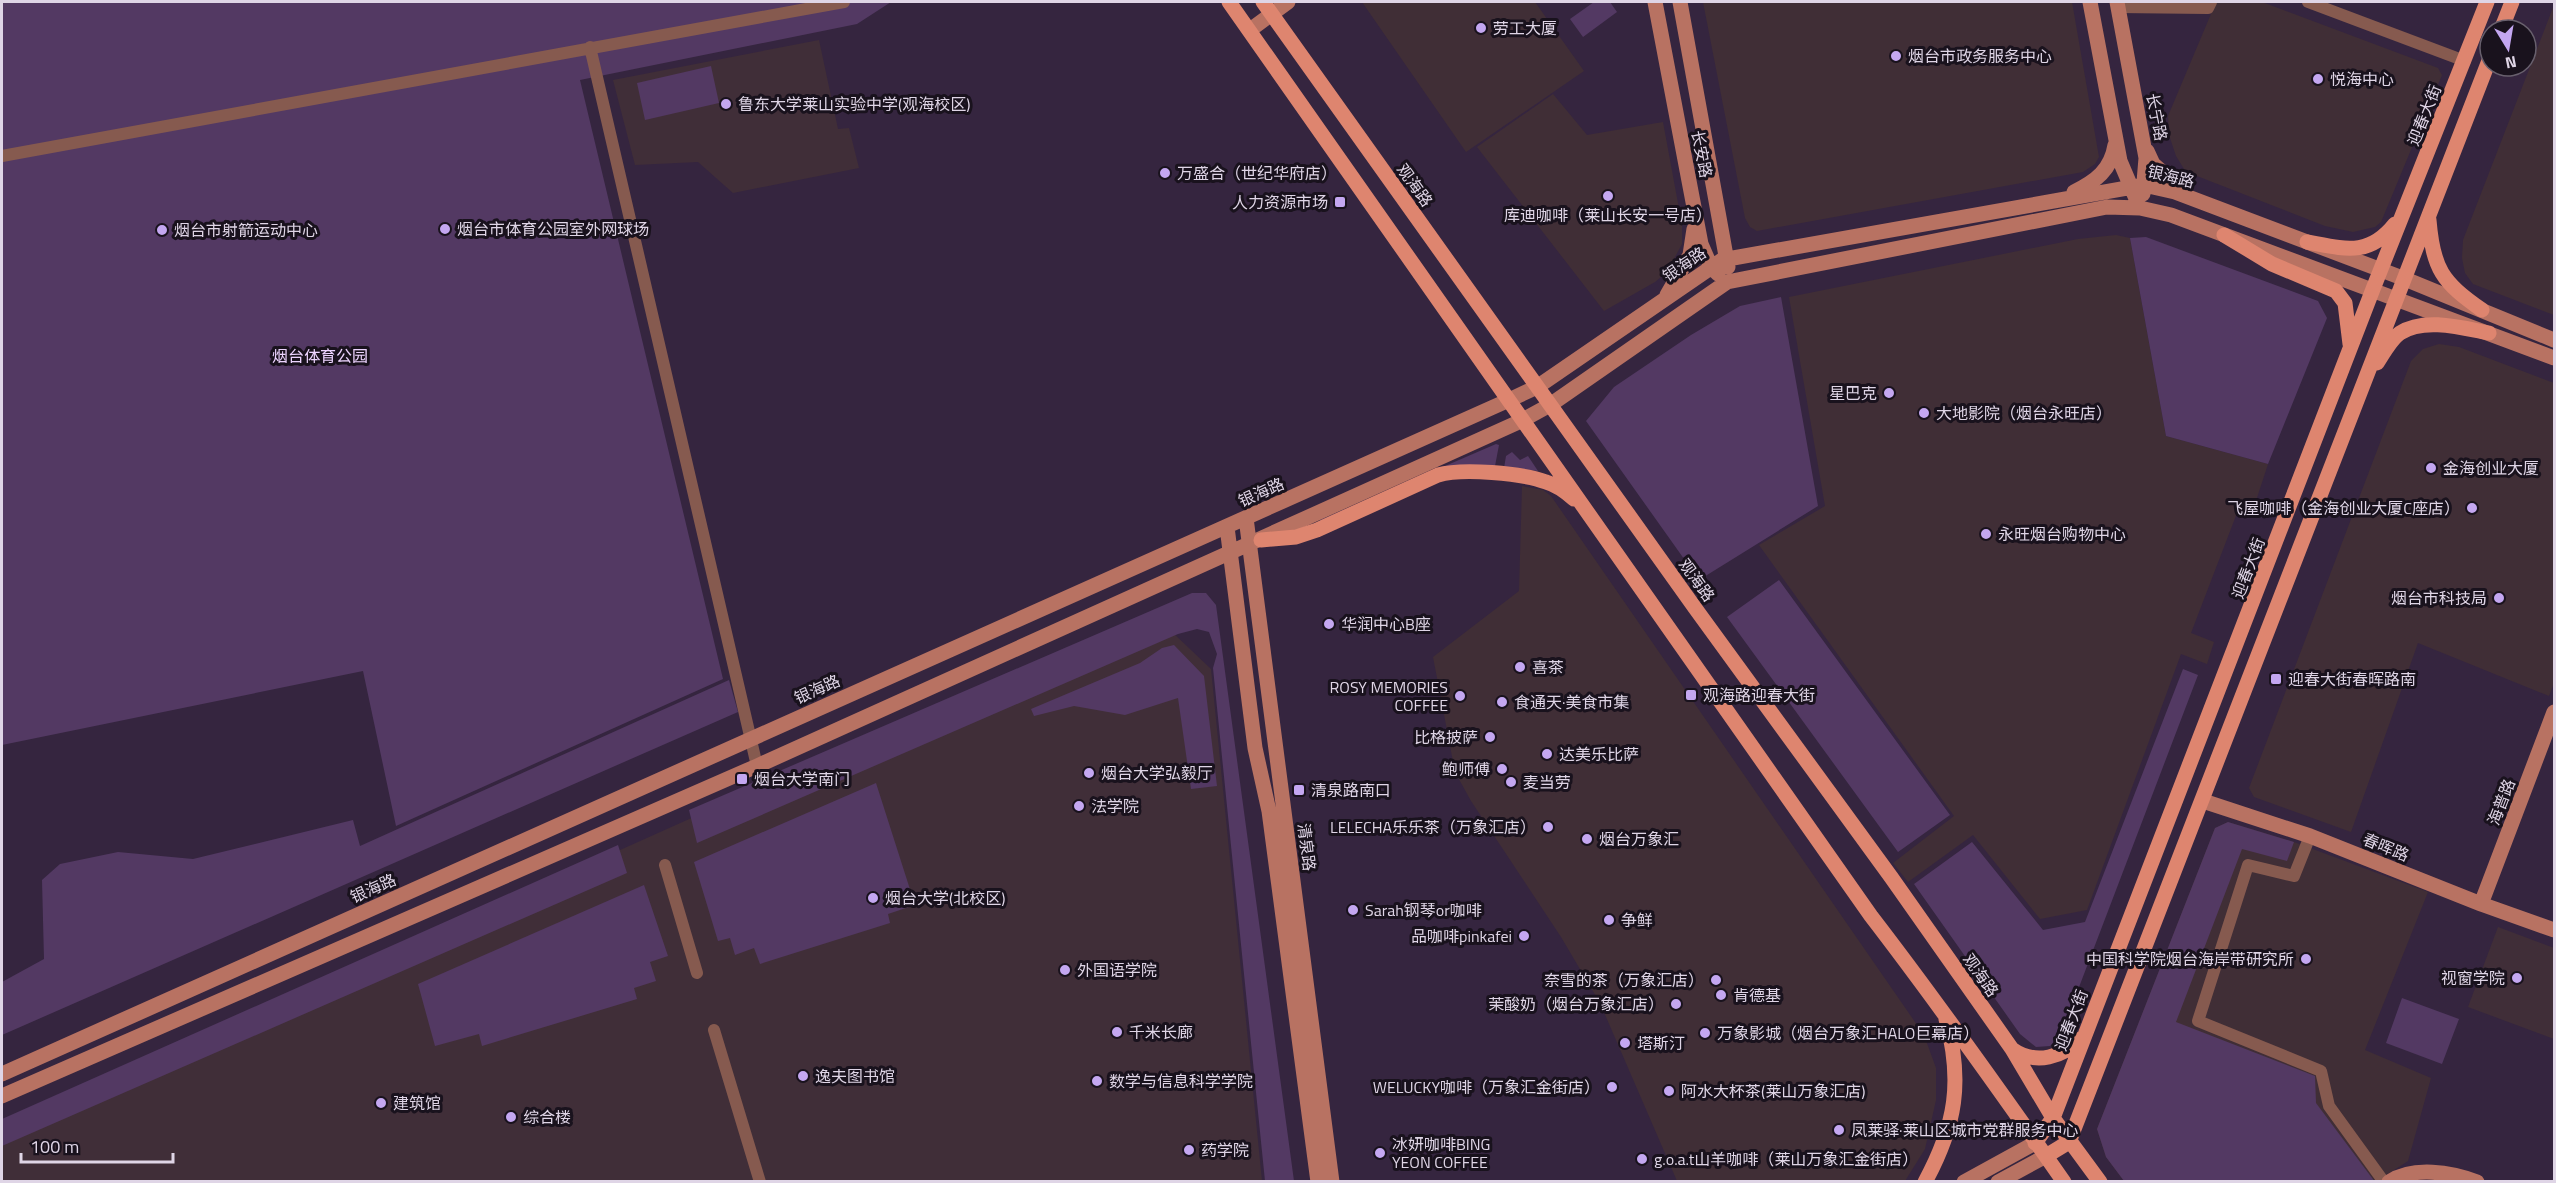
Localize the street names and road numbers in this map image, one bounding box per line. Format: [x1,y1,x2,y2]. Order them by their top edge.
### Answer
street label: 迎春大街 [2401,81,2447,149]
street label: 长宁路 [2141,91,2173,143]
street label: 长安路 [1686,128,1718,180]
street label: 观海路 [1391,159,1439,211]
street label: 银海路 [2145,159,2197,193]
street label: 银海路 [1657,241,1711,287]
street label: 银海路 [1234,471,1288,513]
street label: 迎春大街 [2225,534,2271,602]
street label: 观海路 [1673,554,1721,606]
street label: 银海路 [790,668,844,710]
street label: 海普路 [2481,775,2521,829]
street label: 清泉路 [1292,822,1322,872]
street label: 春晖路 [2359,827,2413,867]
street label: 银海路 [346,867,400,909]
street label: 观海路 [1957,948,2005,1002]
street label: 迎春大街 [2048,986,2094,1054]

